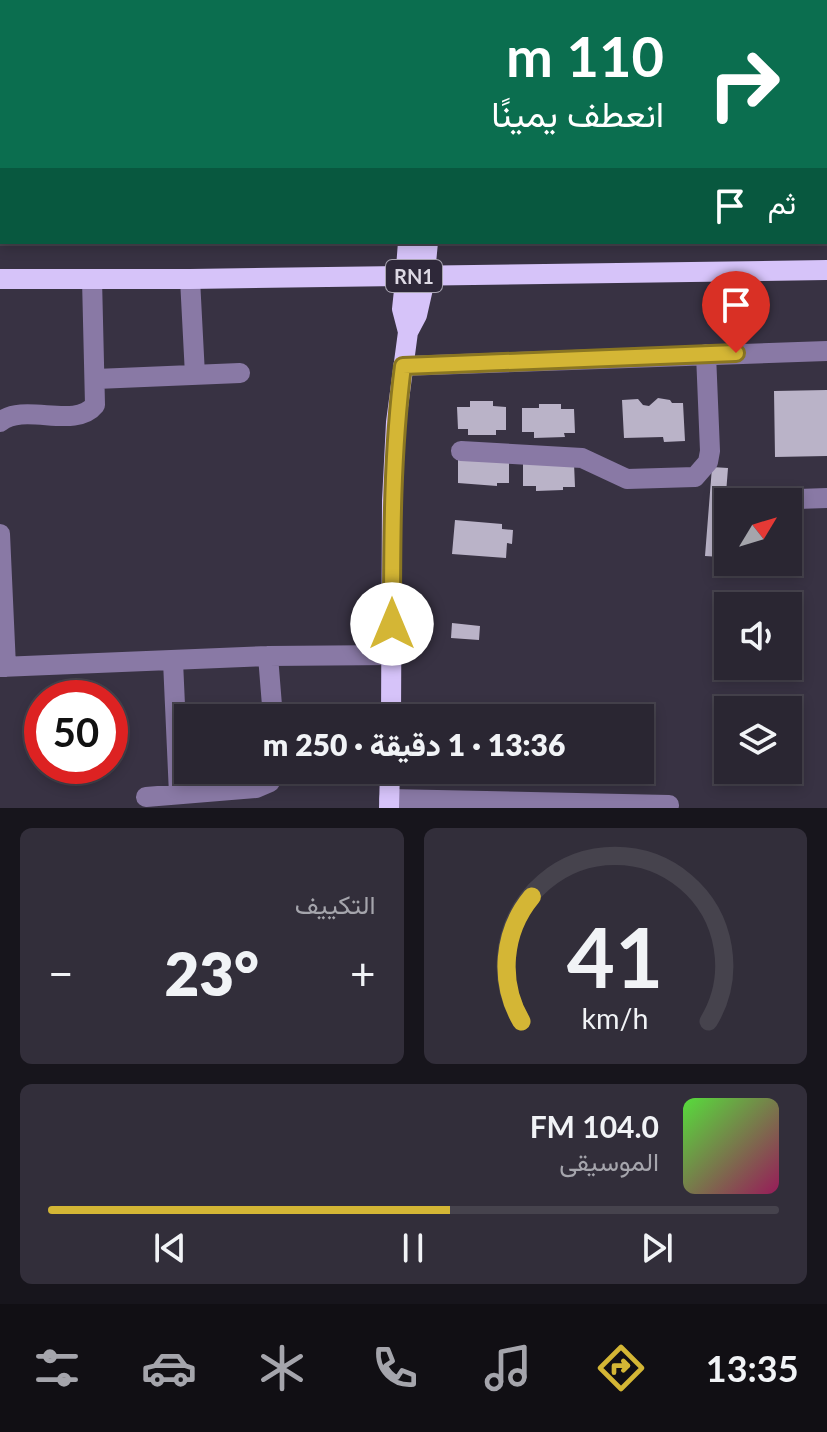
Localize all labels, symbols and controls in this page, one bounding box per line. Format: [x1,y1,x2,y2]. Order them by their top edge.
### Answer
text: 110 m [506,22,664,89]
icon: right [692,32,796,136]
text: انعطف يمينًا [491,91,664,135]
icon: arrive [708,184,752,228]
text: ثم [768,184,796,220]
road number: RN1 [386,260,442,292]
pin [702,271,770,353]
icon: arrive [714,283,758,327]
north arrow [714,488,802,576]
map controls [714,488,802,784]
position arrow [350,582,434,666]
button: sound [714,592,802,680]
speed limit sign: 50 [24,680,128,784]
button: layers [714,696,802,784]
text: 13:36 · 1 دقيقة · 250 m [263,726,565,762]
text: التكييف [295,888,376,920]
text: 41 [567,906,664,1006]
text: 23° [164,937,259,1009]
text: − [48,947,74,999]
text: + [350,947,376,999]
text: km/h [582,1001,649,1035]
text: 104.0 FM [530,1108,659,1144]
text: الموسيقى [559,1145,659,1177]
icon: previous [148,1226,192,1270]
icon: pause [391,1226,435,1270]
icon: next [635,1226,679,1270]
icon: filters [29,1340,85,1396]
icon: car [141,1340,197,1396]
icon: climate [254,1340,310,1396]
icon: phone [367,1340,423,1396]
icon: music [480,1340,536,1396]
icon: directions [593,1340,649,1396]
text: 13:35 [706,1346,799,1390]

